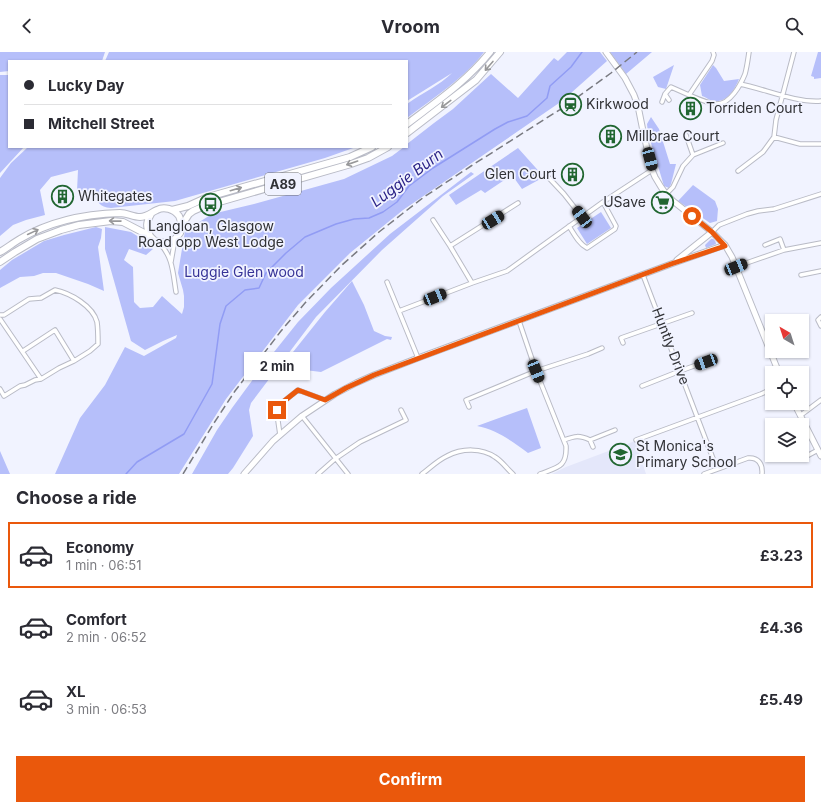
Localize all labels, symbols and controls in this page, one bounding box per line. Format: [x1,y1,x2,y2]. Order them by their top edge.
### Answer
icon: back [16,15,38,37]
icon: search [783,15,805,37]
text: Vroom [381,16,440,37]
one-way arrow [484,61,493,71]
text: Lucky Day [48,76,124,95]
station icon: Kirkwood [557,91,583,117]
place label: Kirkwood [586,95,649,112]
building icon: Torriden Court [678,95,704,121]
place label: Torriden Court [706,99,803,116]
one-way arrow [440,100,451,108]
text: Mitchell Street [48,114,155,133]
building icon: Millbrae Court [598,123,624,149]
place label: Millbrae Court [626,127,720,144]
water label: Luggie Burn [367,144,447,211]
car [641,146,659,172]
one-way arrow [347,160,359,168]
building icon: Glen Court [559,161,585,187]
place label: Glen Court [485,165,556,182]
road number: A89 [265,173,301,195]
building icon: Whitegates [49,183,75,209]
one-way arrow [229,185,242,192]
place label: Whitegates [78,187,153,204]
supermarket icon: USave [649,189,675,215]
bus stop icon: Langloan, Glasgow Road opp West Lodge [198,191,224,217]
place label: USave [603,193,646,210]
car [570,204,594,230]
route start [683,207,701,225]
car [480,209,506,231]
one-way arrow [109,217,122,225]
place label: Langloan, Glasgow Road opp West Lodge [138,217,284,250]
one-way arrow [27,228,39,235]
car [723,257,749,277]
park label: Luggie Glen wood [184,263,304,280]
car [422,287,448,307]
street label: Huntly Drive [649,305,694,387]
north arrow [765,314,809,358]
map controls [765,314,809,462]
callout: 2 min [244,352,310,380]
car [693,352,719,372]
text: 2 min [260,358,294,374]
car [526,358,546,384]
button: locate [765,366,809,410]
route end [268,401,286,419]
button: layers [765,418,809,462]
place label: St Monica's Primary School [636,437,737,470]
school or university icon: St Monica's Primary School [607,441,633,467]
text: Choose a ride [16,487,137,508]
icon: car [18,537,54,573]
text: Economy [66,538,134,557]
text: £3.23 [760,546,803,565]
text: 1 min · 06:51 [66,557,141,573]
icon: car [18,609,54,645]
text: Comfort [66,610,127,629]
text: £4.36 [760,618,803,637]
text: 2 min · 06:52 [66,629,147,645]
icon: car [18,681,54,717]
text: XL [66,682,86,701]
text: £5.49 [759,690,803,709]
text: 3 min · 06:53 [66,701,147,717]
button: Confirm [16,756,805,802]

